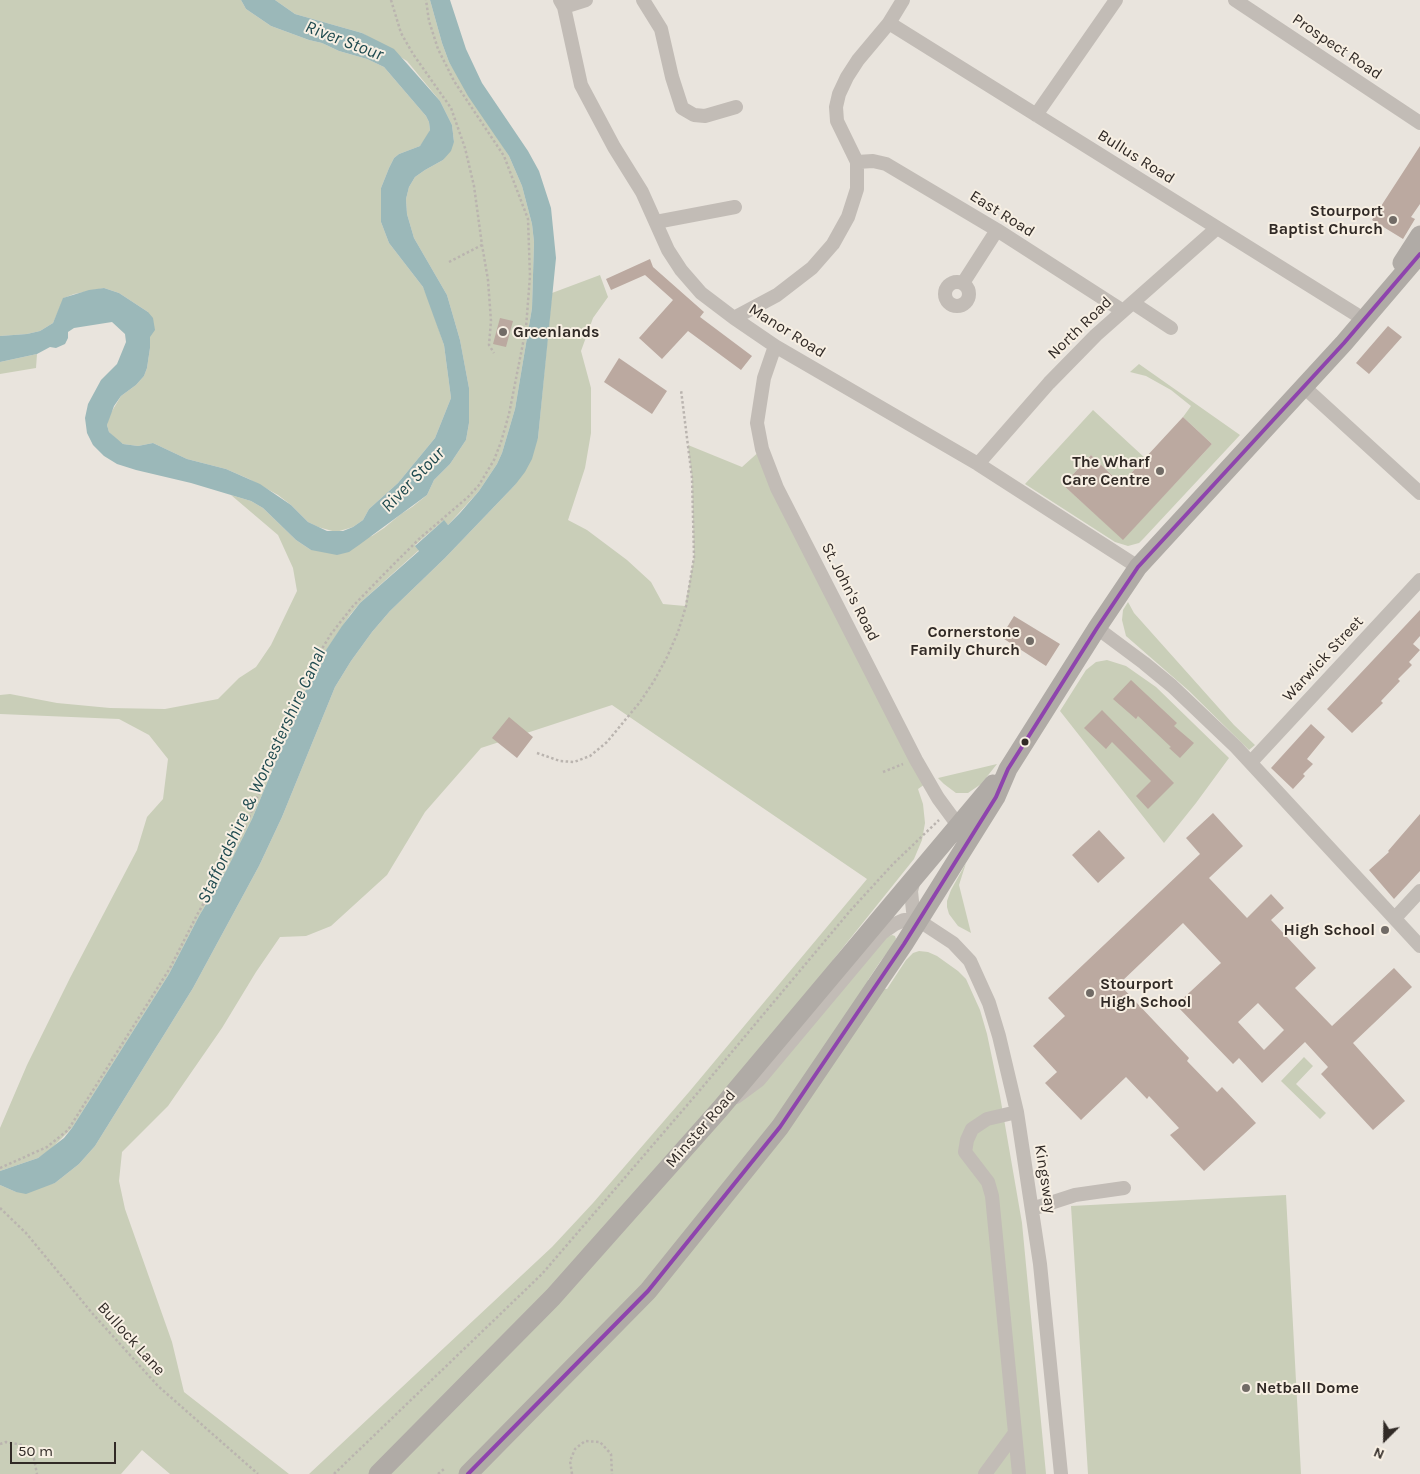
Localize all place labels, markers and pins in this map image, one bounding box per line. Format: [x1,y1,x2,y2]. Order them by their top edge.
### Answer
place label: Stourport Baptist Church [1268,201,1383,239]
marker: Stourport Baptist Church [1387,214,1399,226]
place label: Greenlands [513,322,600,342]
marker: Greenlands [497,326,509,338]
place label: The Wharf Care Centre [1062,452,1150,490]
marker: The Wharf Care Centre [1154,465,1166,477]
place label: Cornerstone Family Church [910,622,1020,660]
marker: Cornerstone Family Church [1024,635,1036,647]
unlabelled marker [1020,737,1030,747]
place label: High School [1284,920,1375,940]
marker: High School [1379,924,1391,936]
place label: Stourport High School [1100,974,1191,1012]
marker: Stourport High School [1084,987,1096,999]
place label: Netball Dome [1256,1378,1359,1398]
marker: Netball Dome [1240,1382,1252,1394]

